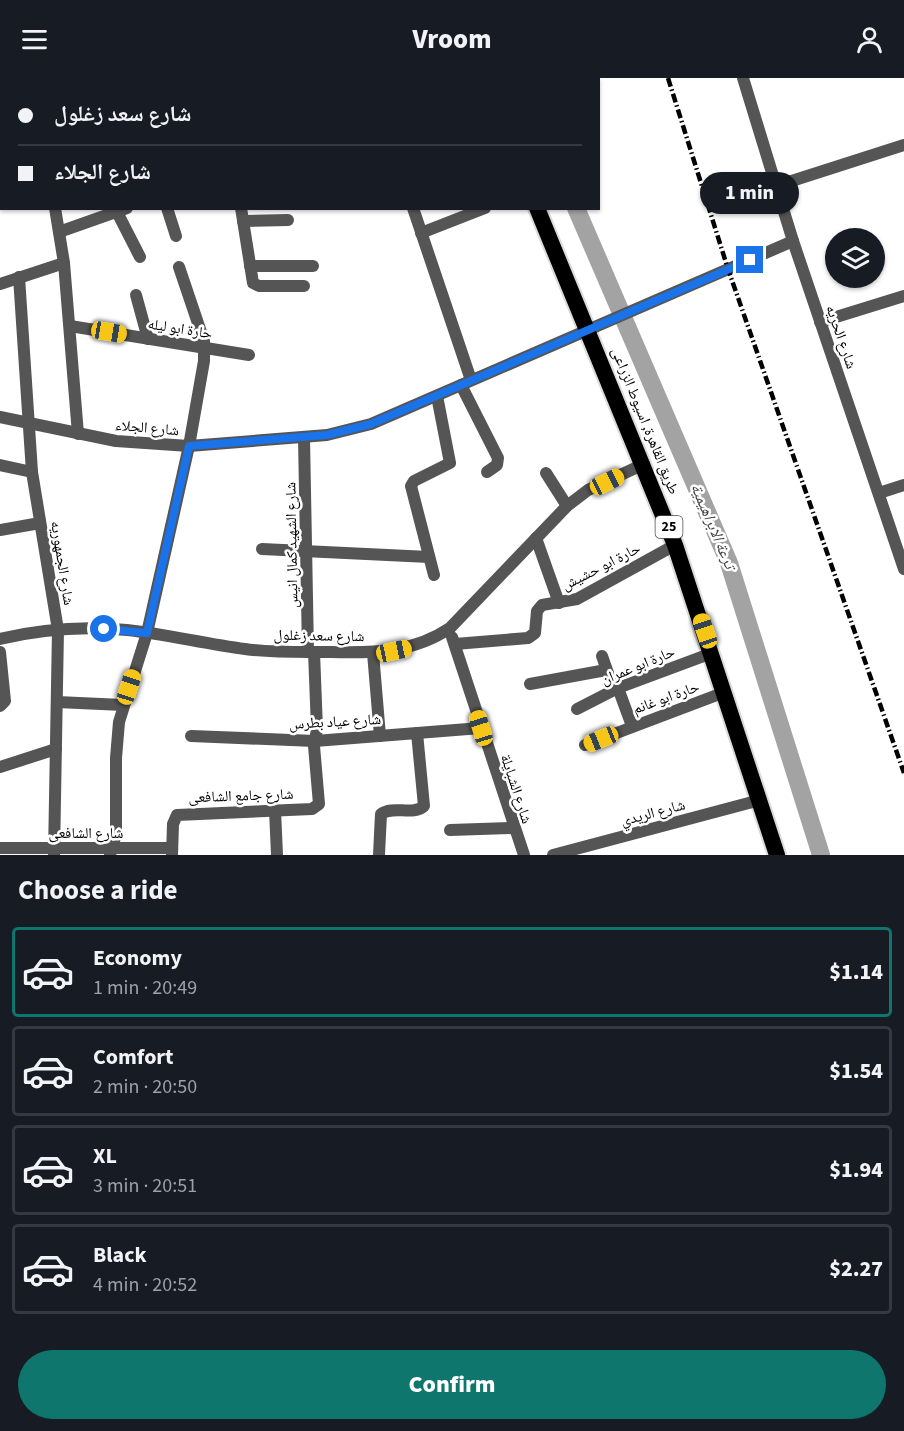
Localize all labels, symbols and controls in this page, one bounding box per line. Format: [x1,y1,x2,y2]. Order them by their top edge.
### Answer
text: Vroom [413,20,491,59]
icon: menu [18,23,51,56]
icon: person [853,23,886,56]
text: شارع سعد زغلول [54,98,191,130]
text: شارع الجلاء [54,156,151,188]
callout: 1 min [700,173,800,215]
text: 1 min [725,179,774,207]
map controls [825,228,885,288]
button: layers [825,228,885,288]
route end [736,246,763,273]
street label: شارع الحريه [820,302,862,372]
street label: حارة ابو ليله [146,314,214,345]
car [90,320,128,344]
street label: طريق القاهرة, اسيوط الزراعى [606,344,684,498]
street label: شارع الجلاء [114,415,180,441]
car [587,466,627,498]
water label: ترعة الابراهيمية [685,480,742,575]
street label: شارع الشهيد كمال انيس [280,482,304,608]
road number: 25 [656,516,682,538]
street label: شارع الجمهوريه [45,519,79,607]
street label: حارة ابو حشيش [558,538,645,596]
car [691,611,719,651]
route start [90,615,117,642]
street label: شارع سعد زغلول [273,625,365,647]
car [375,638,413,664]
street label: حارة ابو عمران [598,641,679,690]
car [115,667,143,707]
street label: حارة ابو غانم [630,676,703,720]
car [467,708,495,748]
street label: شارع عياد بطرس [288,709,382,735]
car [581,724,621,754]
street label: شارع الشبايلة [495,752,537,827]
street label: شارع جامع الشافعى [188,784,294,808]
street label: شارع الريدي [618,794,688,832]
street label: شارع الشافعى [49,823,124,844]
text: Choose a ride [18,871,178,910]
text: Economy [93,942,182,974]
icon: car [21,945,75,999]
text: $1.14 [829,956,883,988]
text: 1 min · 20:49 [93,974,197,1002]
text: Comfort [93,1041,174,1073]
icon: car [21,1044,75,1098]
text: $1.54 [829,1055,883,1087]
text: 2 min · 20:50 [93,1073,197,1101]
text: XL [93,1140,117,1172]
icon: car [21,1143,75,1197]
text: $1.94 [829,1154,883,1186]
text: 3 min · 20:51 [93,1172,197,1200]
text: Black [93,1239,147,1271]
icon: car [21,1242,75,1296]
text: $2.27 [829,1253,883,1285]
text: 4 min · 20:52 [93,1271,197,1299]
button: Confirm [18,1350,886,1419]

